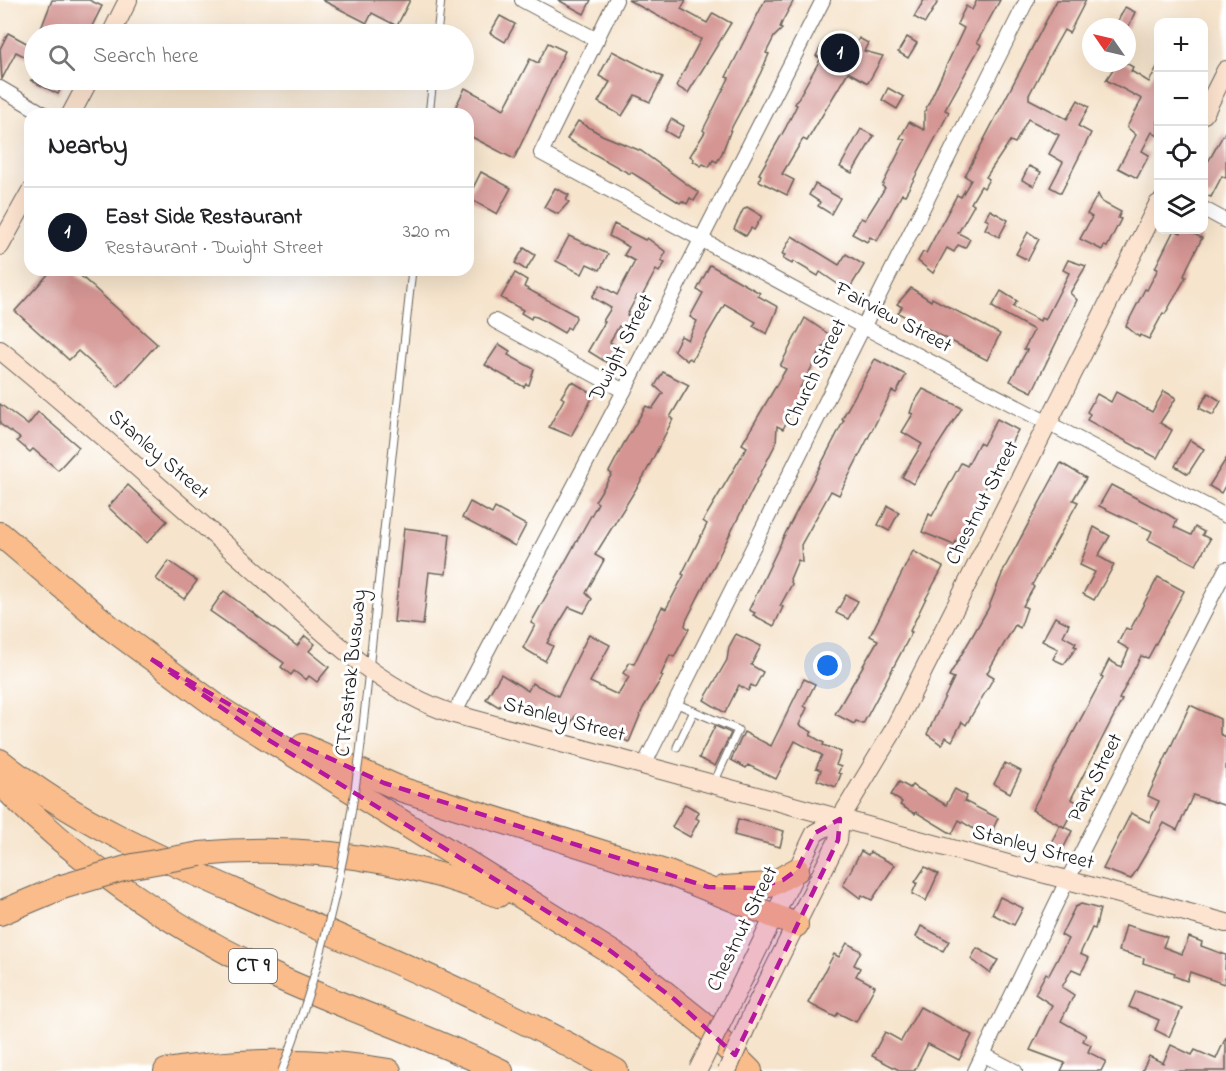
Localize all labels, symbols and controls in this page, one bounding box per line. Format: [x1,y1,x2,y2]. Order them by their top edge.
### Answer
north arrow [1082,18,1136,72]
map controls [1154,18,1208,234]
button: + [1154,18,1208,72]
search box [24,24,474,90]
pin: 1 [820,31,860,76]
icon: search [45,41,78,74]
text: Search here [93,41,198,73]
button: − [1154,72,1208,126]
button: locate [1154,126,1208,180]
text: Nearby [48,128,127,166]
button: layers [1154,180,1208,234]
text: East Side Restaurant [105,202,302,234]
text: 1 [64,218,71,247]
text: 320 m [403,218,450,247]
text: Restaurant · Dwight Street [105,234,323,263]
street label: Fairview Street [828,274,957,361]
street label: Dwight Street [582,289,664,409]
street label: Church Street [777,314,855,432]
street label: Stanley Street [100,403,215,509]
street label: Chestnut Street [939,436,1027,570]
street label: CTfastrak Busway [328,588,378,758]
your location [813,651,842,680]
street label: Stanley Street [499,689,628,753]
street label: Park Street [1061,728,1131,828]
street label: Stanley Street [968,817,1097,881]
street label: Chestnut Street [700,861,786,997]
road number: CT 9 [229,949,277,983]

